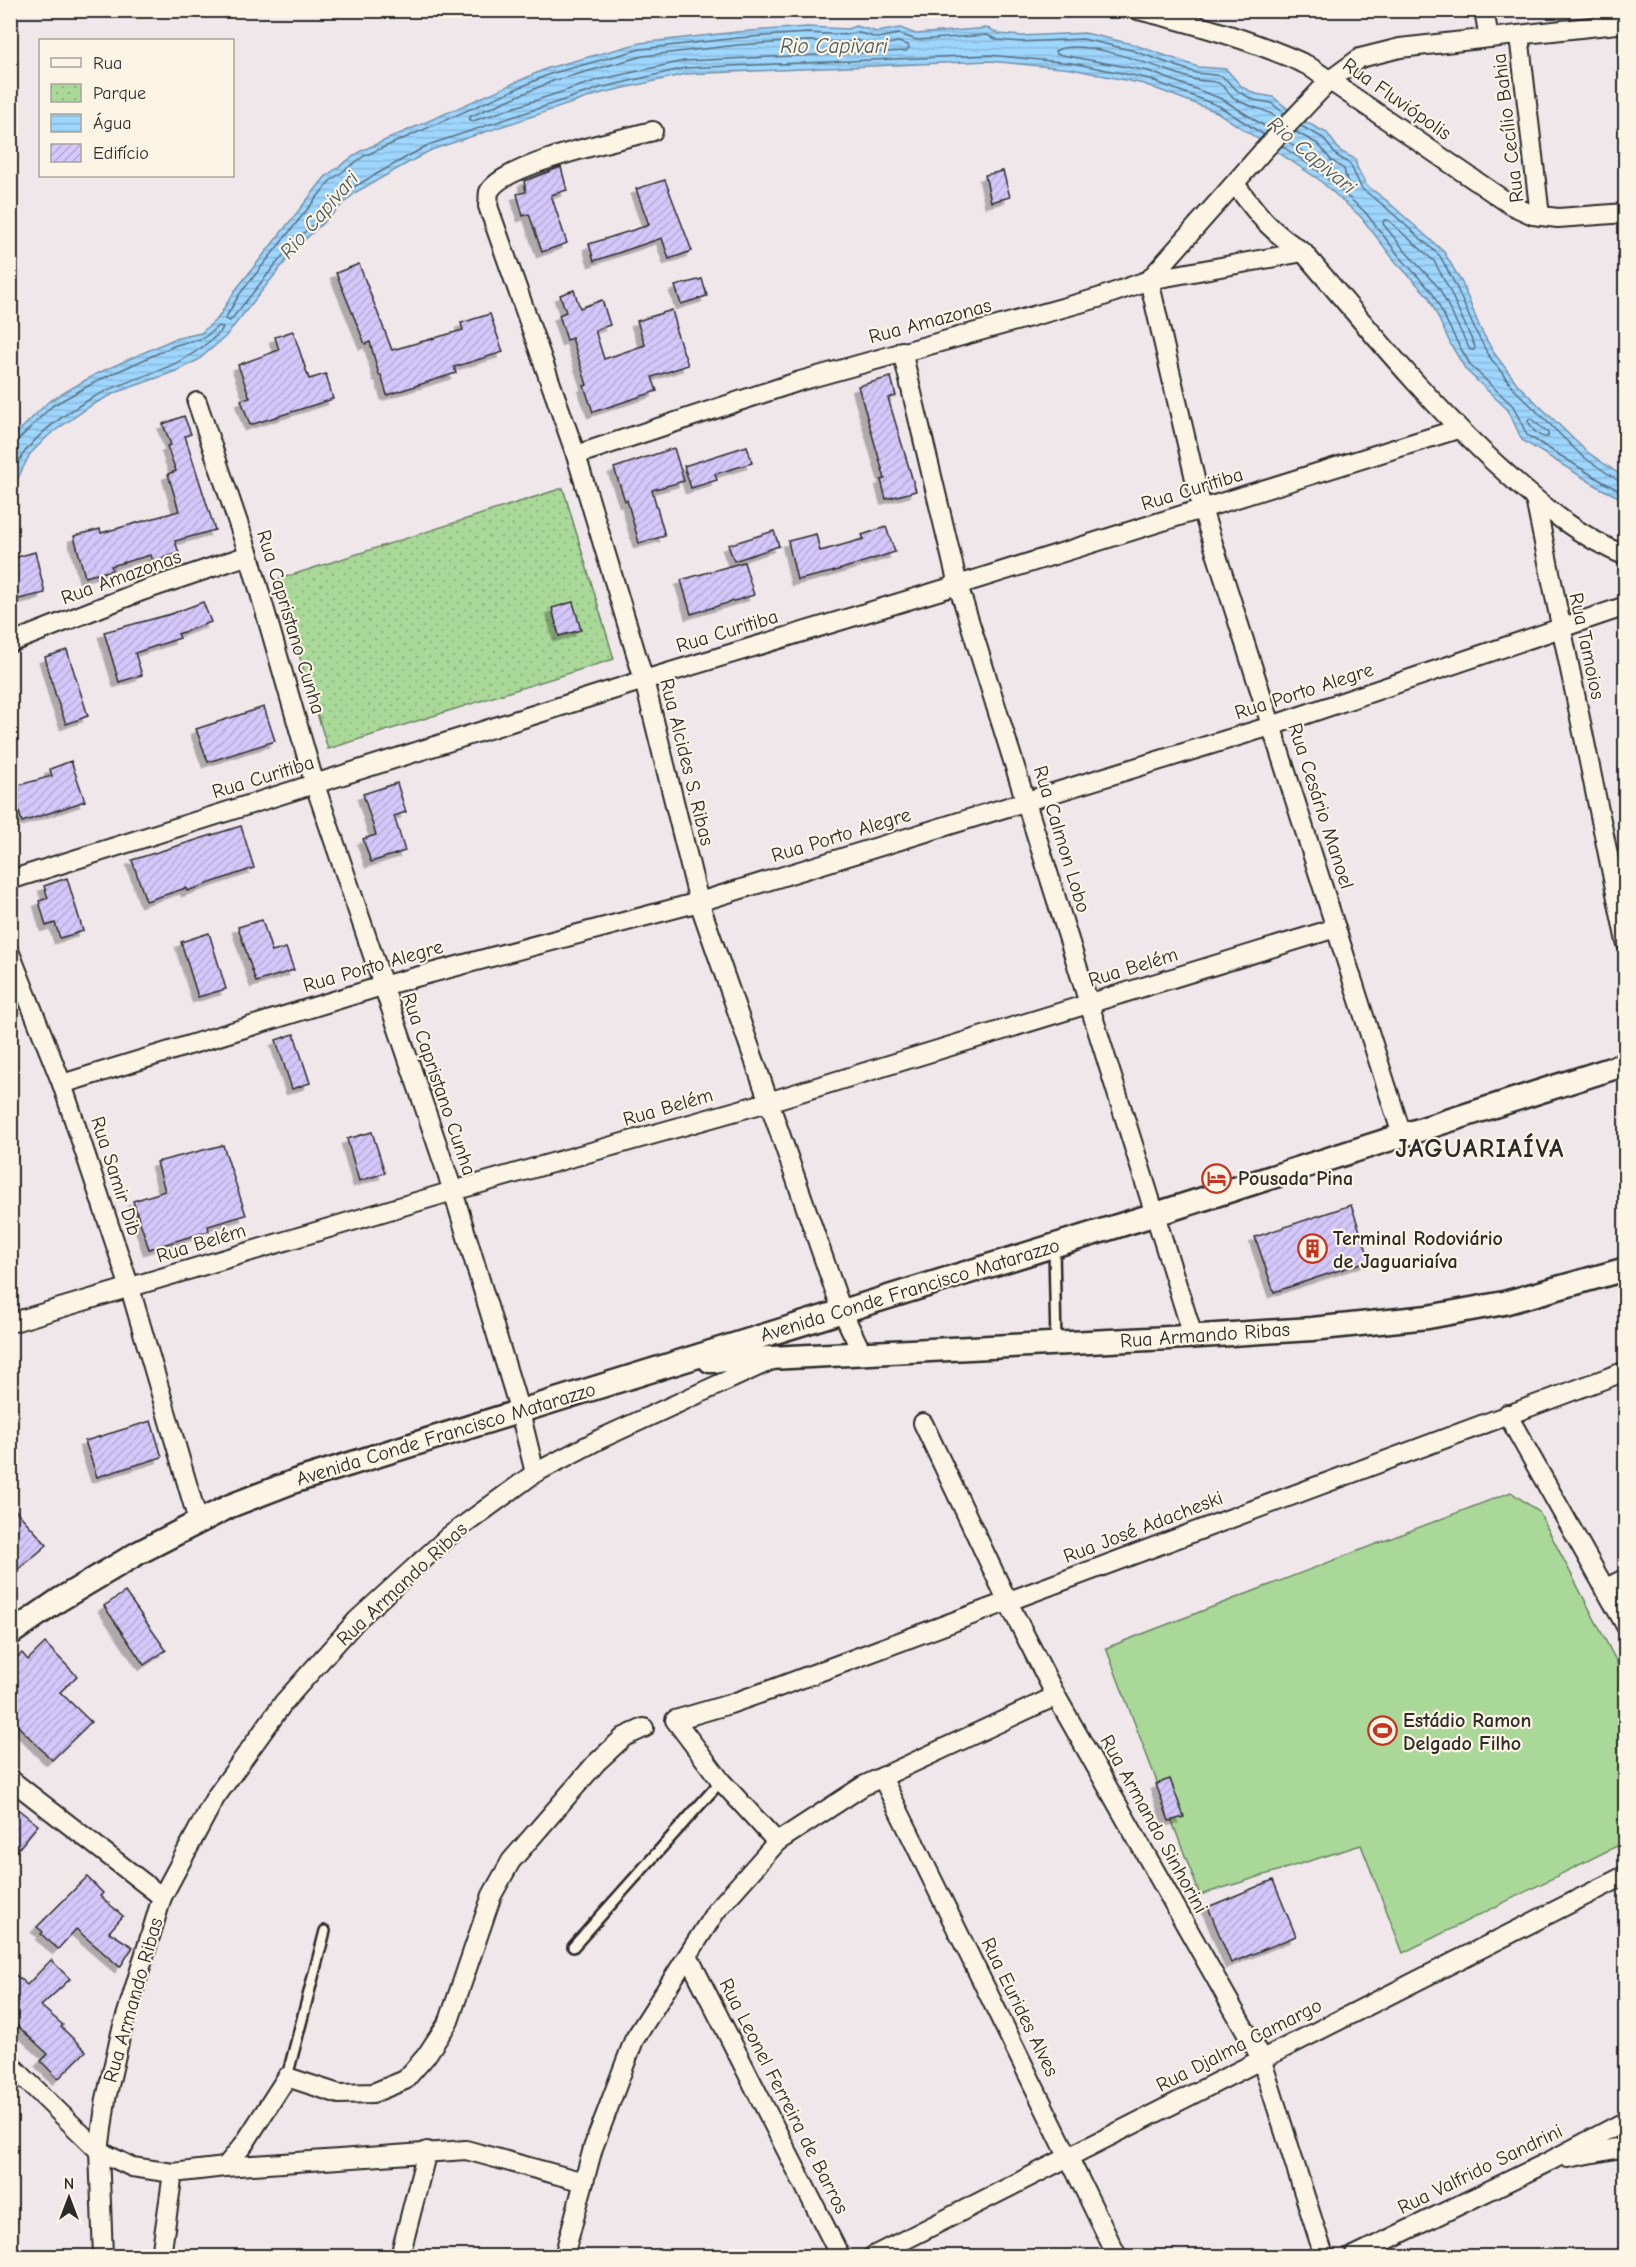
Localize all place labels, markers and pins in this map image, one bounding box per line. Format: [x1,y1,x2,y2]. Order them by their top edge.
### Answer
hotel icon: Pousada Pina [1201,1162,1233,1194]
place label: Pousada Pina [1238,1167,1353,1190]
place label: Terminal Rodoviário de Jaguariaíva [1333,1227,1503,1273]
building icon: Terminal Rodoviário de Jaguariaíva [1296,1233,1328,1265]
place label: Estádio Ramon Delgado Filho [1403,1709,1531,1755]
sports icon: Estádio Ramon Delgado Filho [1366,1715,1398,1747]

